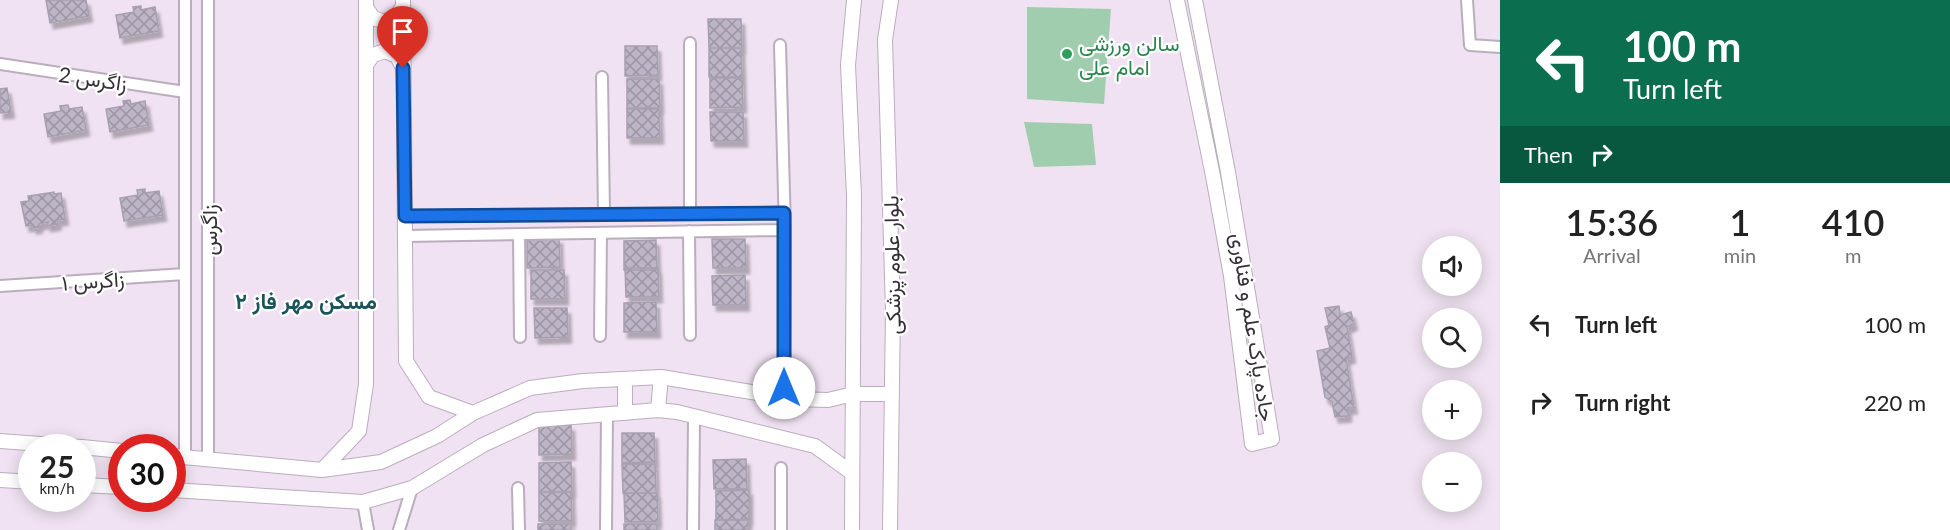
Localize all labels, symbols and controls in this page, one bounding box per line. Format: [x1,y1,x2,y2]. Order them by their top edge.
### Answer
pin [377,6,428,68]
icon: arrive [386,15,419,48]
text: 100 m [1623,21,1741,71]
icon: left [1524,24,1602,102]
place label: سالن ورزشی امام علی [1079,30,1180,82]
marker: سالن ورزشی امام علی [1060,47,1074,61]
street label: زاگرس 2 [57,61,129,97]
text: Turn left [1623,72,1722,105]
icon: right [1585,138,1618,171]
text: Then [1524,141,1573,168]
street label: بلوار علوم پزشکی [877,195,908,335]
text: 15:36 [1566,200,1658,244]
text: 1 [1730,200,1750,244]
text: 410 [1822,200,1884,244]
street label: زاگرس [196,204,223,256]
street label: جاده پارک علم و فناوری [1224,231,1281,423]
map controls [1422,236,1482,512]
button: sound [1422,236,1482,296]
text: Arrival [1583,243,1641,267]
text: min [1724,243,1756,267]
text: m [1845,243,1861,267]
street label: زاگرس ۱ [61,265,125,297]
district label: مسکن مهر فاز ۲ [235,287,377,315]
button: search [1422,308,1482,368]
icon: left [1524,308,1557,341]
text: Turn left [1575,311,1657,338]
text: 100 m [1864,311,1926,338]
position arrow [752,356,816,420]
button: + [1422,380,1482,440]
icon: right [1524,386,1557,419]
text: Turn right [1575,389,1670,416]
text: 220 m [1864,389,1926,416]
speed limit sign: 30 [108,434,186,512]
text: 25 [40,448,74,484]
button: − [1422,452,1482,512]
text: km/h [39,479,75,497]

